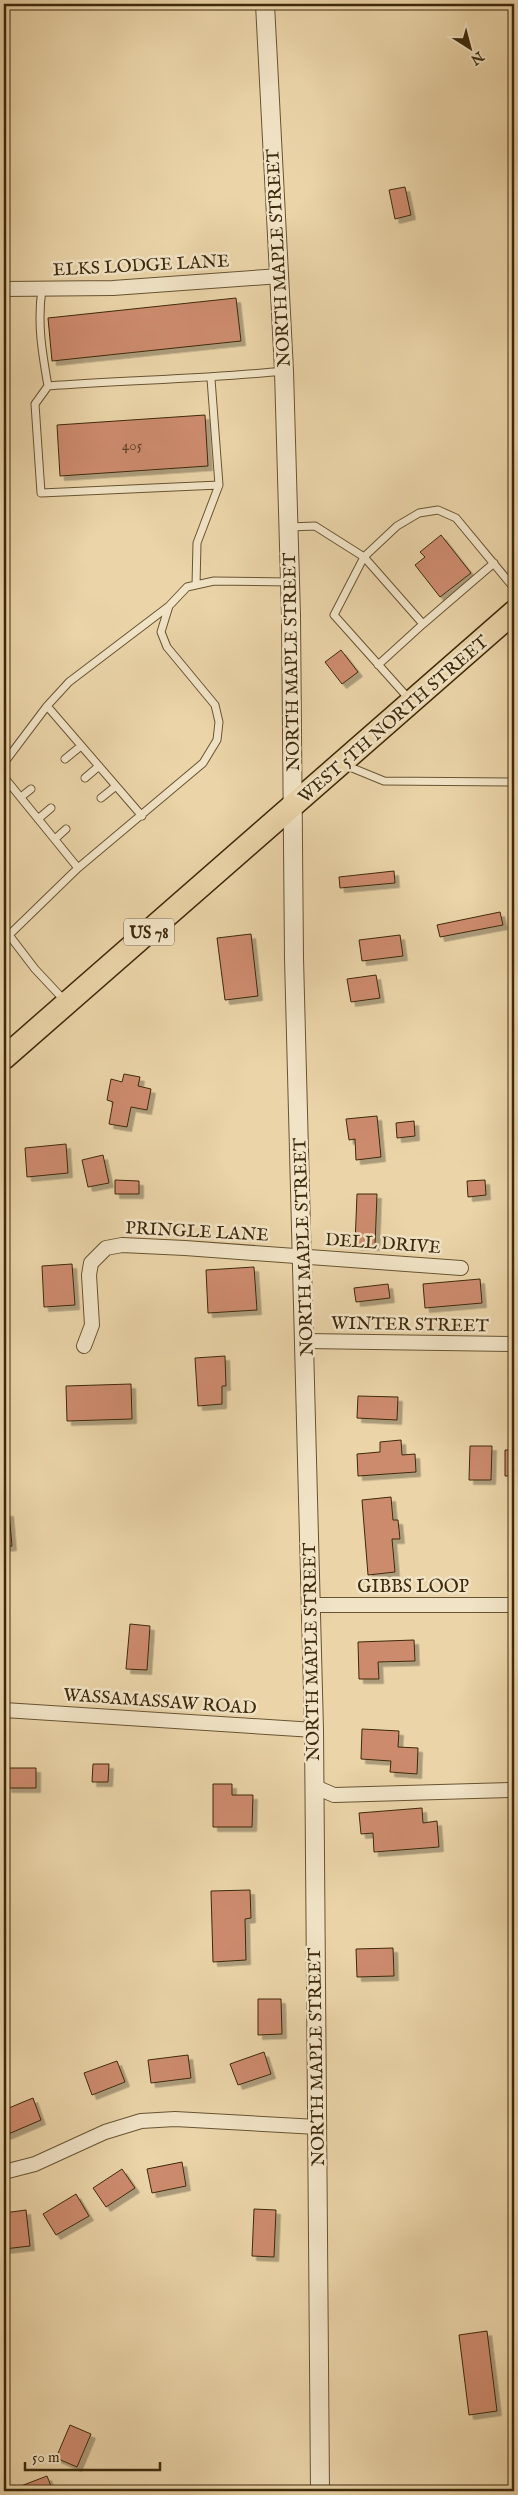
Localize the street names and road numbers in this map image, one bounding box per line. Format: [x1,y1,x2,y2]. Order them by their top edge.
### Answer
street label: NORTH MAPLE STREET [262,148,297,368]
street label: ELKS LODGE LANE [52,250,230,283]
street label: NORTH MAPLE STREET [279,552,306,771]
street label: WEST 5TH NORTH STREET [294,631,494,809]
road number: US 78 [124,919,174,946]
street label: NORTH MAPLE STREET [289,1137,320,1357]
street label: PRINGLE LANE [125,1217,269,1248]
street label: DELL DRIVE [324,1229,442,1260]
street label: WINTER STREET [331,1313,489,1338]
street label: NORTH MAPLE STREET [299,1542,326,1761]
street label: GIBBS LOOP [357,1576,469,1599]
street label: WASSAMASSAW ROAD [63,1684,257,1721]
street label: NORTH MAPLE STREET [304,1947,331,2166]

